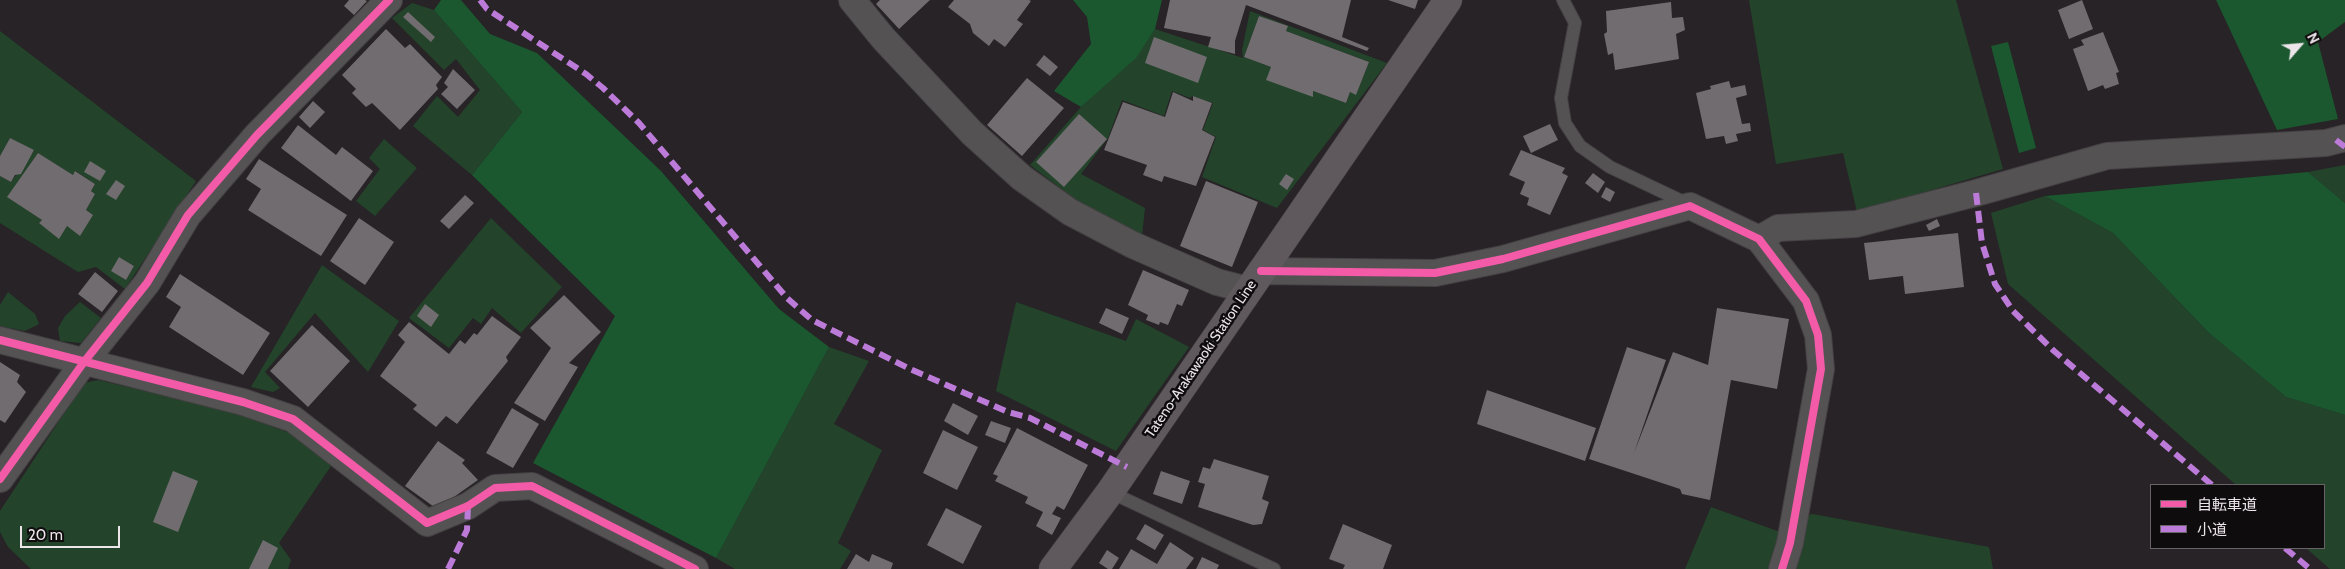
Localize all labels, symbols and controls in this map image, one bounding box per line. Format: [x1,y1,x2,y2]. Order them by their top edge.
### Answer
north arrow [2275,20,2325,70]
text: N [2303,30,2324,47]
street label: Tateno-Arakawaoki Station Line [1142,277,1260,441]
legend [2150,484,2325,549]
text: 自転車道 [2197,496,2257,514]
scale bar [22,516,122,548]
text: 小道 [2197,521,2227,539]
text: 20 m [28,526,63,544]

